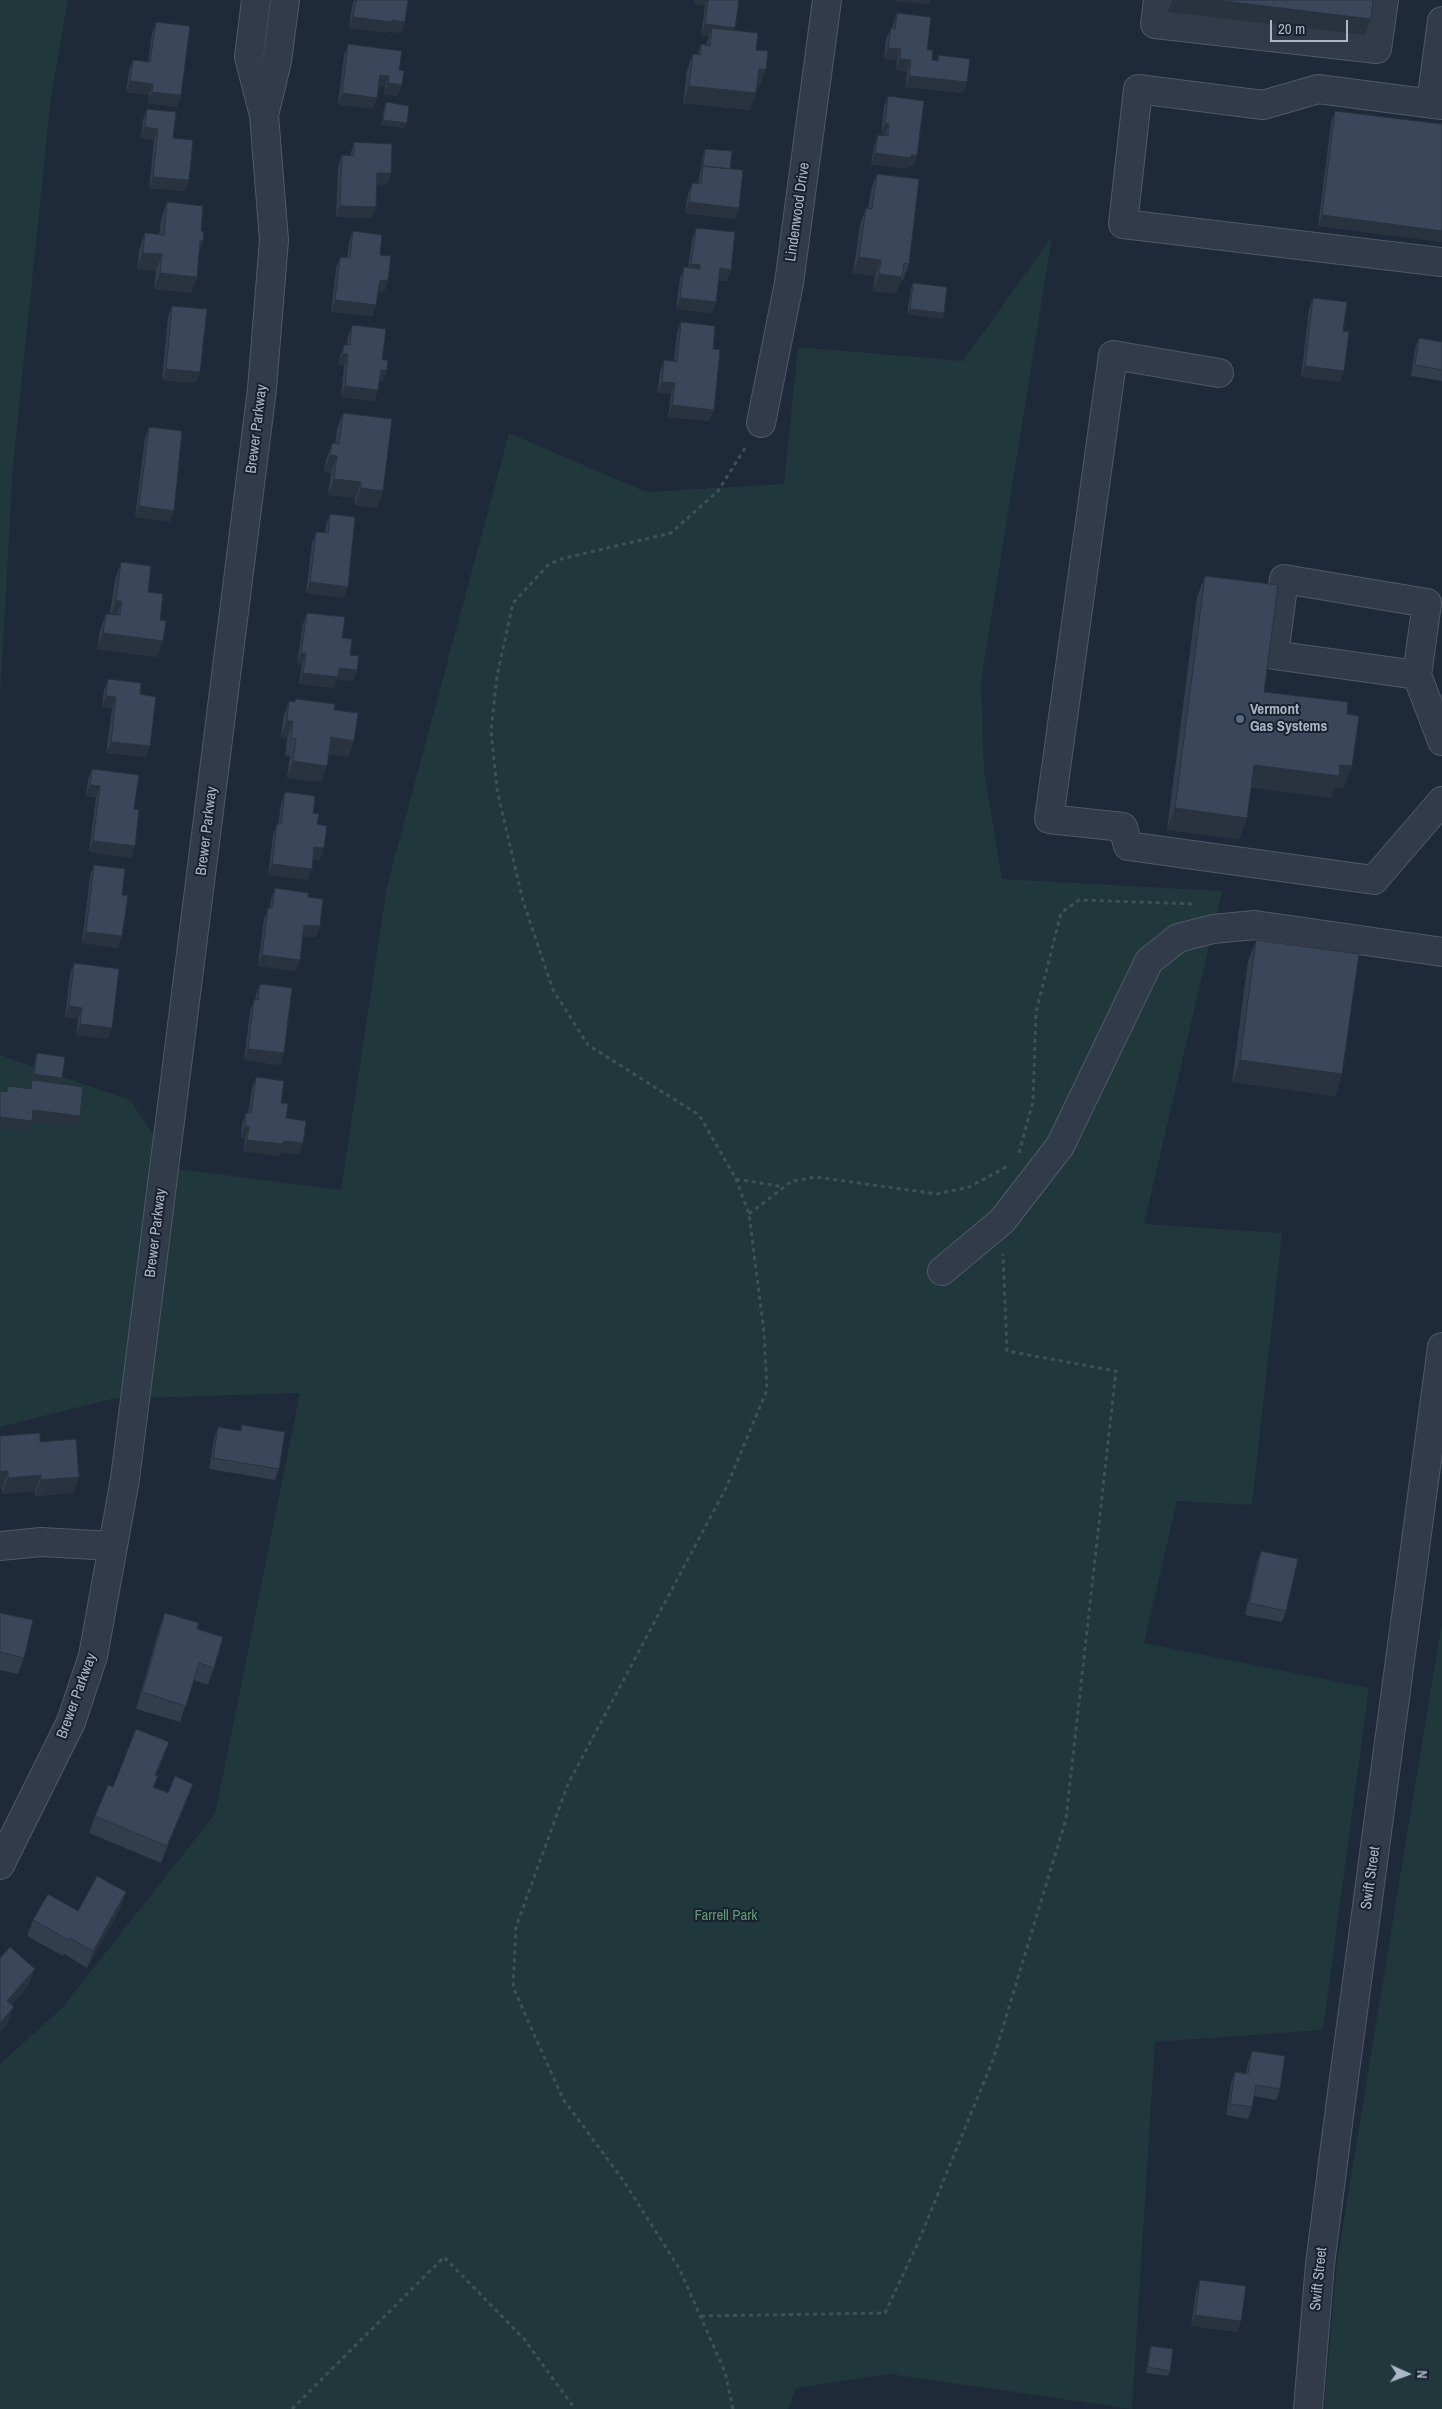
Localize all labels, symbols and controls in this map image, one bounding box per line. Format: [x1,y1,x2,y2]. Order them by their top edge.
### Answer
scale bar [1272,10,1350,42]
text: 20 m [1278,18,1305,39]
street label: Lindenwood Drive [782,161,814,263]
street label: Brewer Parkway [243,383,271,475]
place label: Vermont Gas Systems [1250,701,1327,736]
marker: Vermont Gas Systems [1234,713,1246,725]
street label: Brewer Parkway [193,785,221,877]
street label: Brewer Parkway [142,1187,170,1279]
street label: Brewer Parkway [53,1651,101,1741]
street label: Swift Street [1358,1845,1384,1911]
park label: Farrell Park [695,1907,757,1925]
street label: Swift Street [1307,2246,1331,2312]
north arrow [1382,2349,1432,2399]
text: N [1413,2370,1431,2379]

